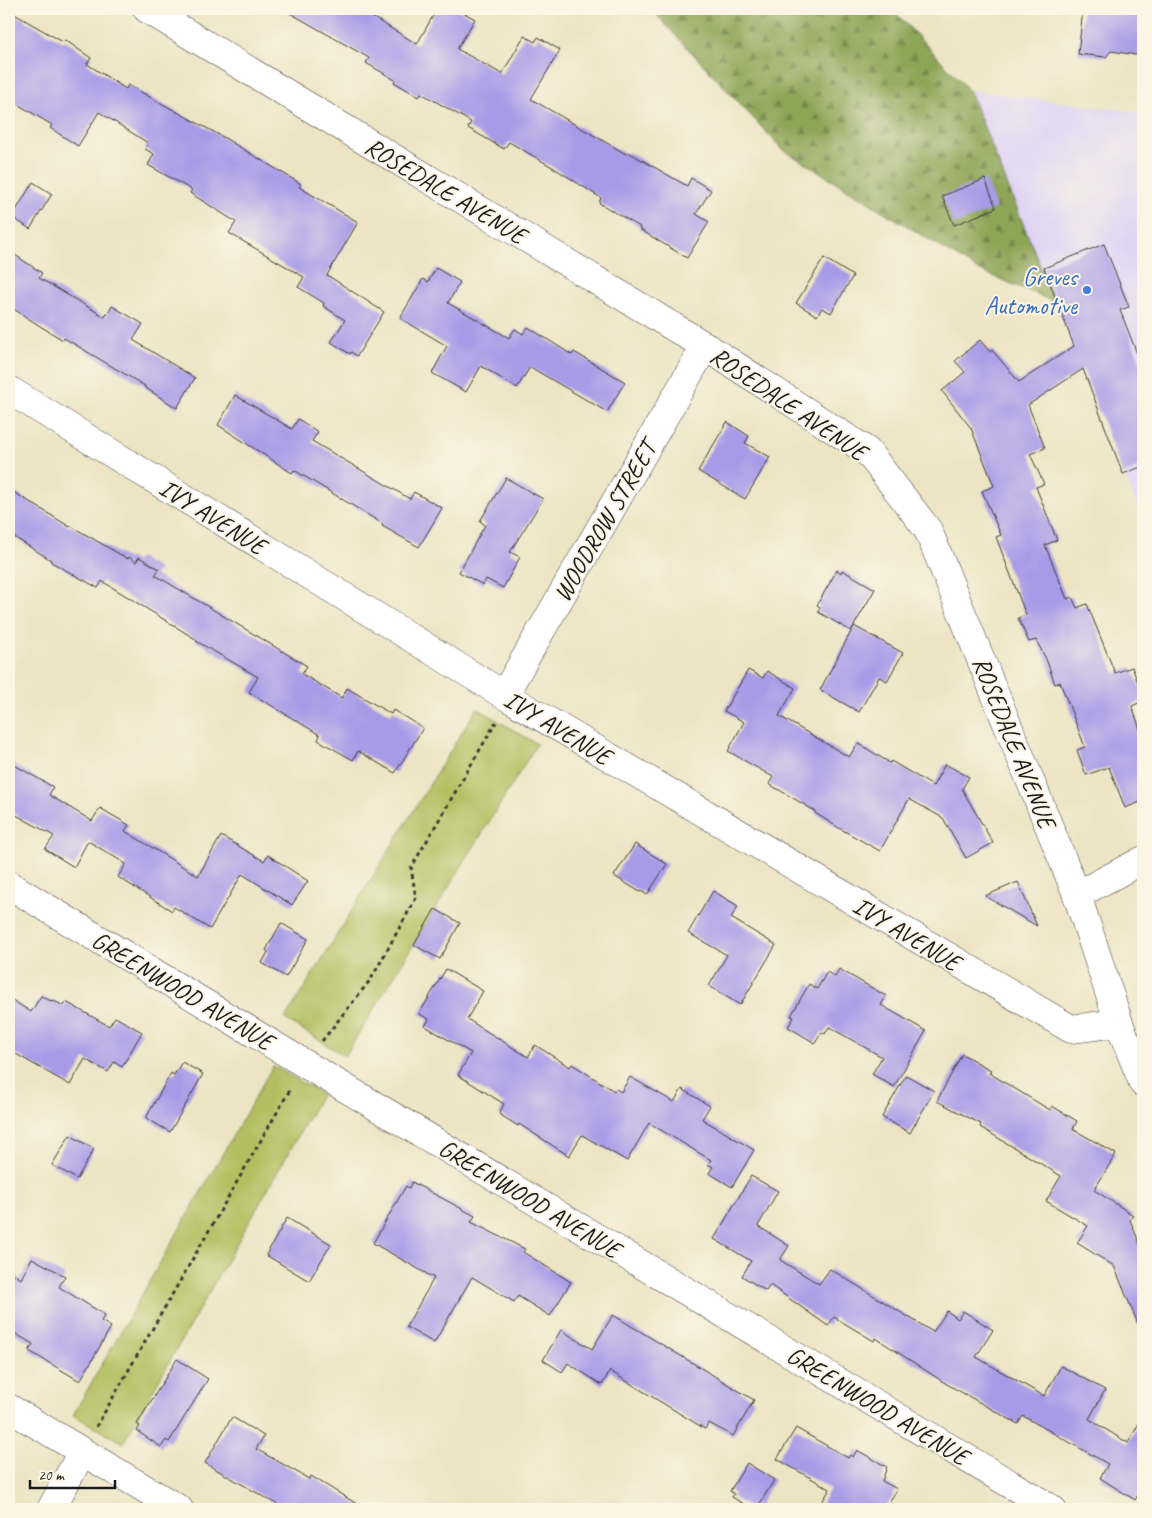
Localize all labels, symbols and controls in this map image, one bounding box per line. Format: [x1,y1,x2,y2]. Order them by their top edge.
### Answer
street label: ROSEDALE AVENUE [359,130,535,253]
place label: Greves Automotive [985,261,1079,322]
marker: Greves Automotive [1081,284,1093,296]
street label: ROSEDALE AVENUE [704,340,876,470]
street label: WOODROW STREET [546,430,667,607]
street label: IVY AVENUE [153,472,274,564]
street label: ROSEDALE AVENUE [965,652,1064,836]
street label: IVY AVENUE [498,683,620,774]
street label: IVY AVENUE [847,889,969,980]
street label: GREENWOOD AVENUE [86,924,282,1059]
street label: GREENWOOD AVENUE [433,1132,629,1267]
street label: GREENWOOD AVENUE [781,1339,977,1474]
scale bar [30,1458,115,1490]
text: 20 m [38,1466,65,1485]

